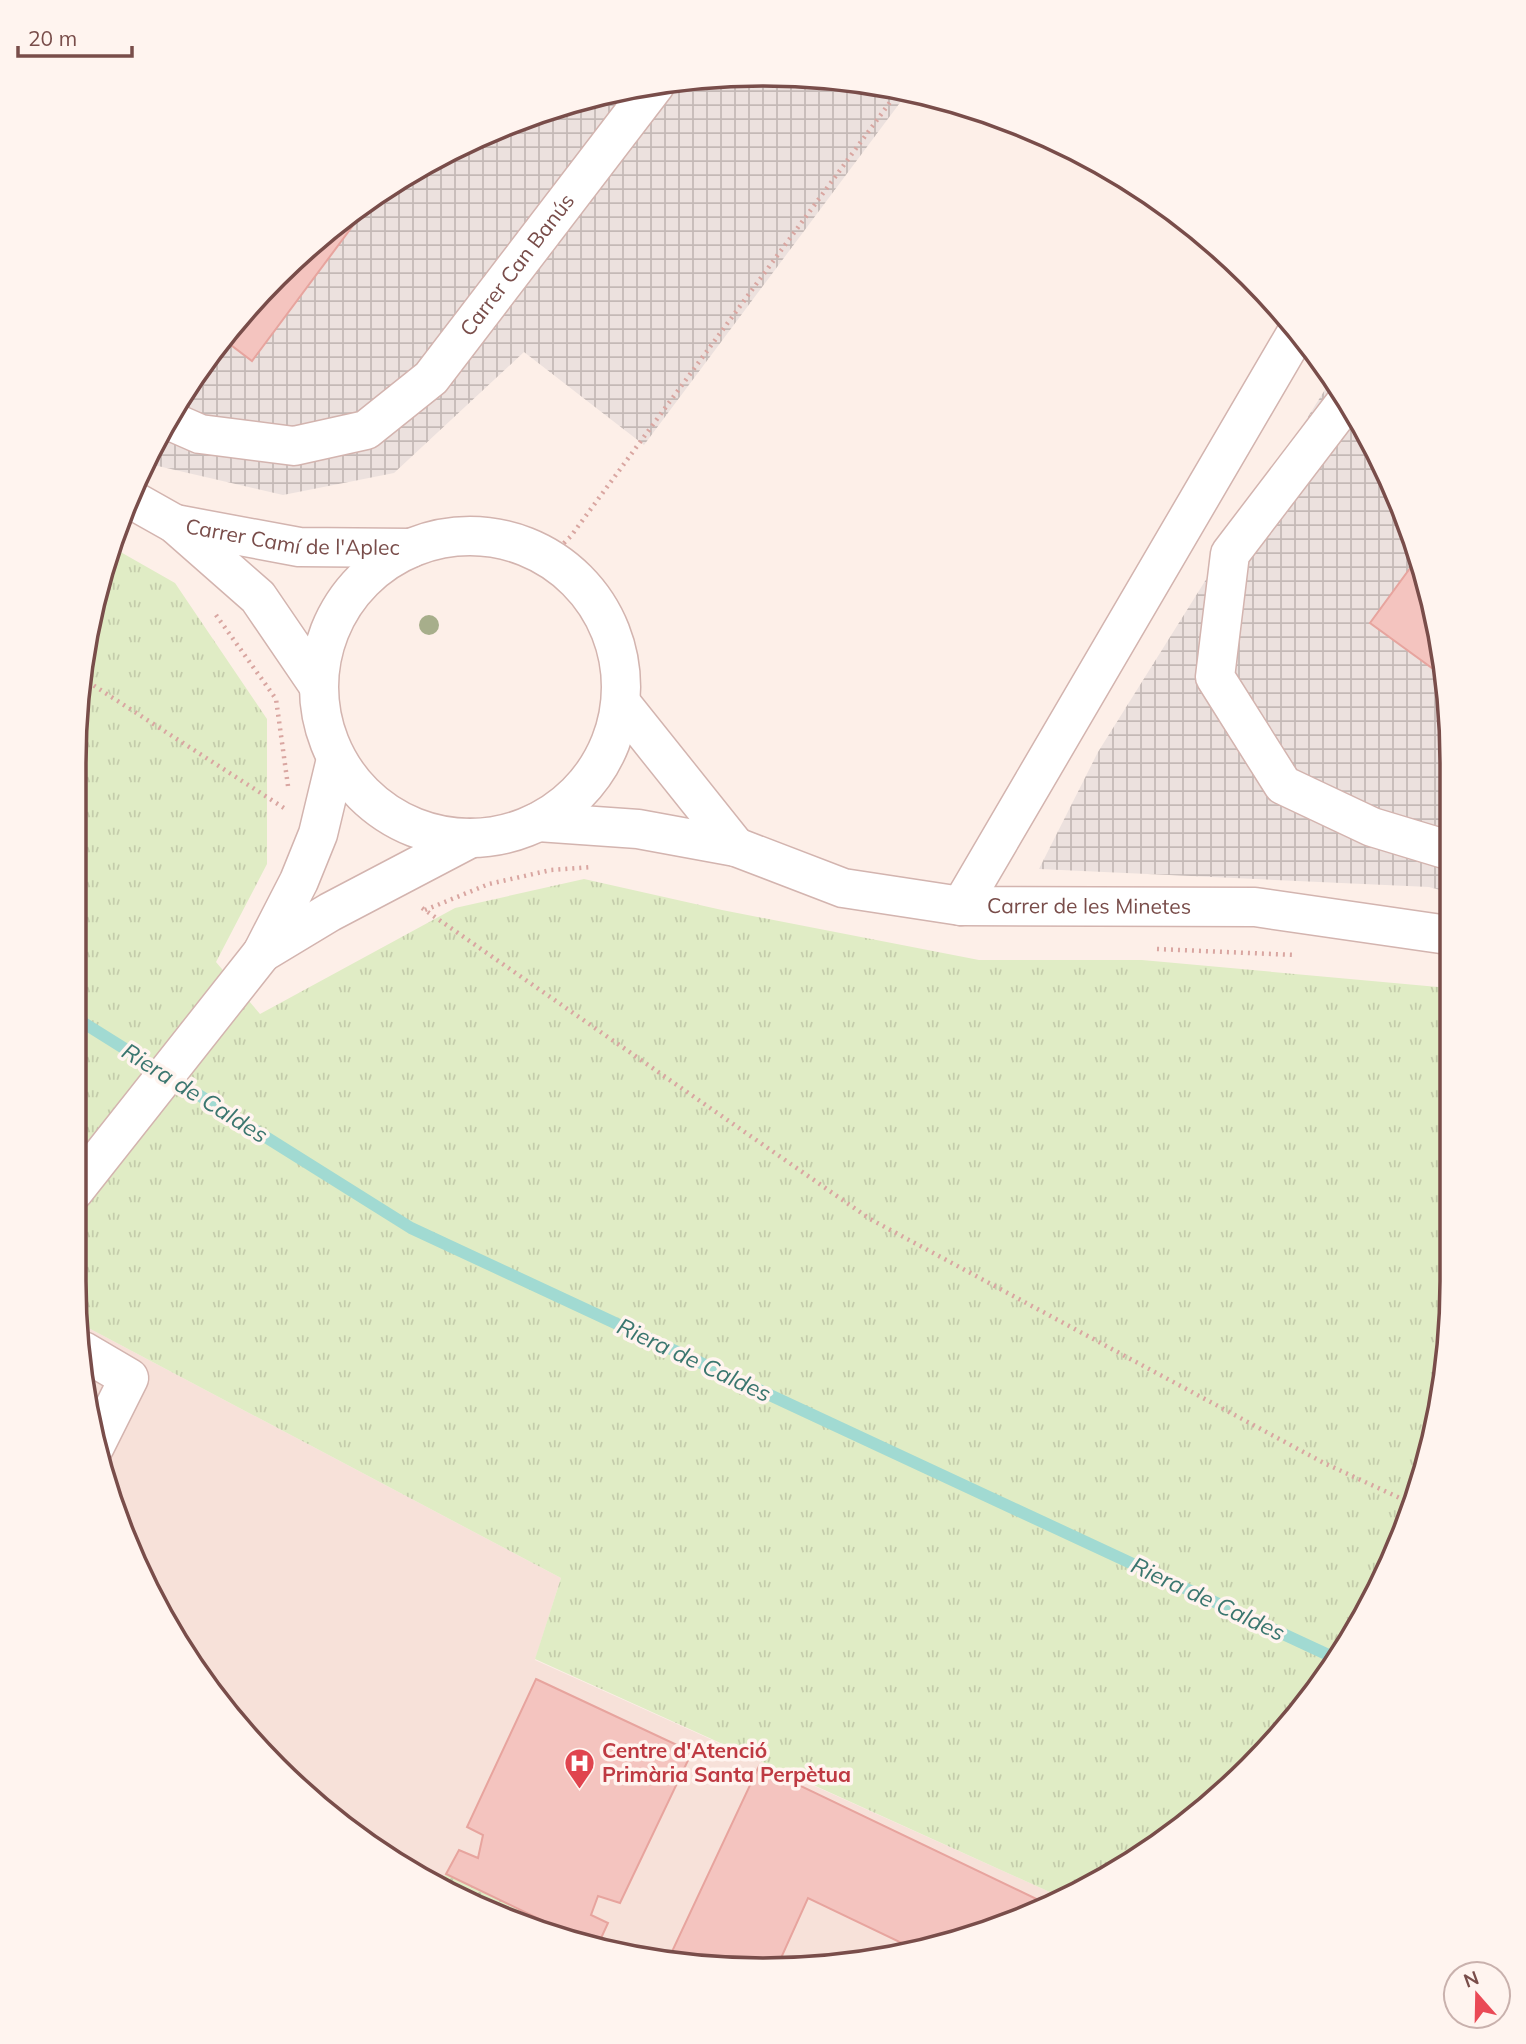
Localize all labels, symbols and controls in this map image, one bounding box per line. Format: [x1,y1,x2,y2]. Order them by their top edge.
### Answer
scale bar [18,14,131,58]
text: 20 m [28,25,77,51]
street label: Carrer Can Banús [454,188,579,341]
street label: Carrer Camí de l'Aplec [184,512,400,560]
street label: Carrer de les Minetes [987,892,1191,919]
water label: Riera de Caldes [117,1036,274,1149]
water label: Riera de Caldes [613,1311,776,1408]
water label: Riera de Caldes [1127,1550,1290,1647]
place label: Centre d'Atenció Primària Santa Perpètua [602,1737,851,1787]
hospital icon: Centre d'Atenció Primària Santa Perpètua [562,1746,596,1790]
north arrow [1442,1960,1512,2030]
text: N [1460,1965,1482,1993]

